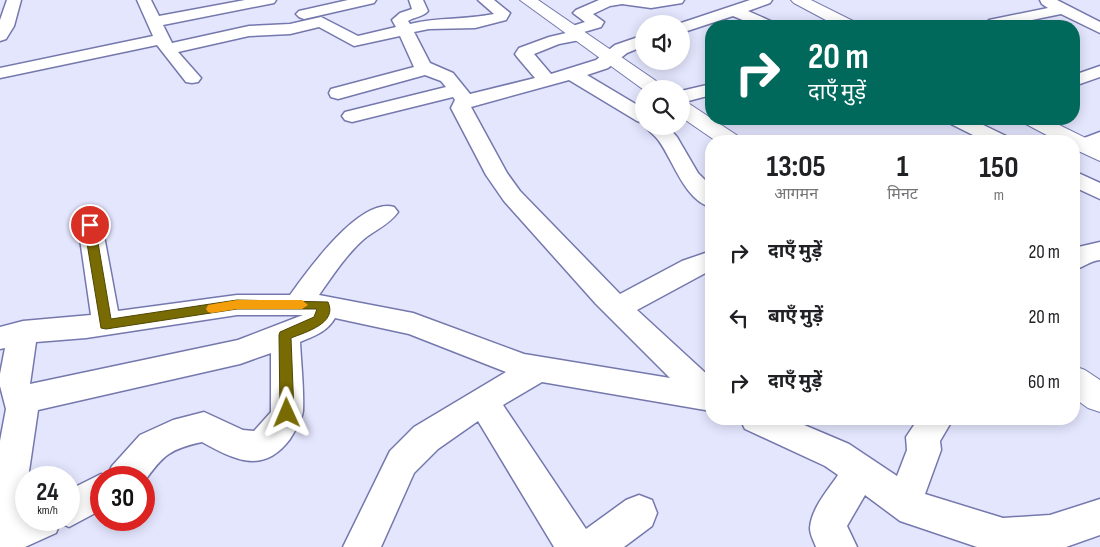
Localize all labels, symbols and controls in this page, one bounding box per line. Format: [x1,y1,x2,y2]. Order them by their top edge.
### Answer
map controls [635,15,690,135]
button: sound [635,15,690,70]
text: 20 m [808,36,869,79]
icon: right [725,40,790,105]
text: दाएँ मुड़ें [808,79,866,106]
button: search [635,80,690,135]
text: 13:05 [766,149,826,185]
text: 1 [897,149,908,185]
text: 150 [979,150,1019,186]
text: आगमन [774,185,818,204]
text: मिनट [887,185,918,204]
text: m [994,186,1004,205]
pin [69,204,111,246]
icon: arrive [76,211,104,239]
icon: right [725,239,753,267]
text: दाएँ मुड़ें [768,240,822,263]
text: 20 m [1028,241,1060,264]
icon: left [725,304,753,332]
text: बाएँ मुड़ें [768,305,823,328]
text: 20 m [1028,306,1060,329]
icon: right [725,369,753,397]
text: दाएँ मुड़ें [768,370,822,393]
text: 60 m [1028,371,1060,394]
position arrow [260,386,312,438]
speed limit sign: 30 [90,466,155,531]
text: 24 [36,477,59,508]
text: km/h [37,503,58,518]

